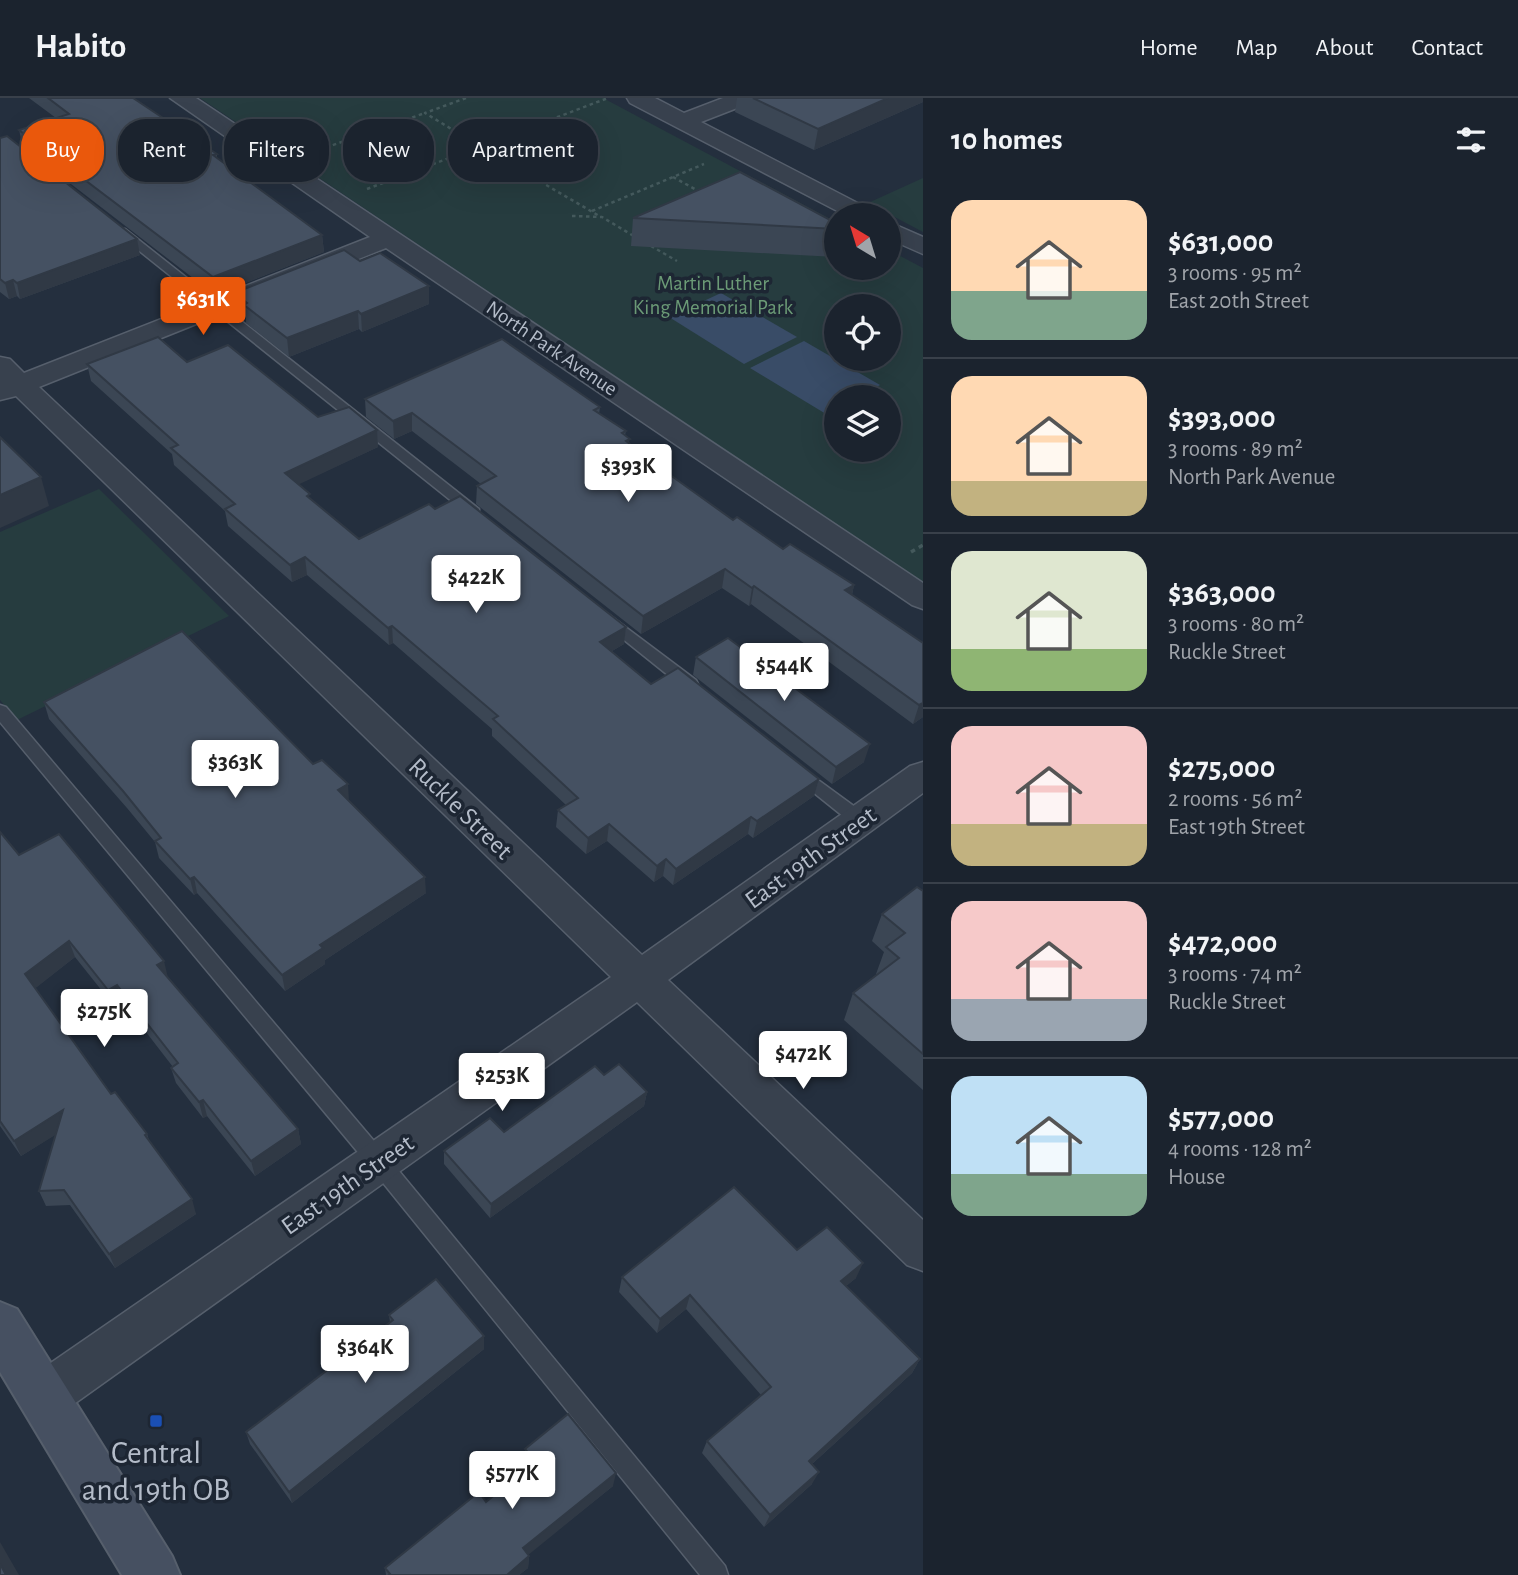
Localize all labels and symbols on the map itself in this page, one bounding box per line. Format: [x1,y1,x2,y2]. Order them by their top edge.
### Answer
north arrow [824,203,901,280]
park label: Martin Luther King Memorial Park [633,273,794,318]
pin: $631K [154,278,252,337]
street label: North Park Avenue [482,297,621,400]
pin: $393K [579,444,677,504]
pin: $422K [427,556,525,615]
pin: $544K [735,644,833,703]
pin: $363K [186,740,284,800]
street label: Ruckle Street [403,753,517,864]
street label: East 19th Street [740,802,881,914]
pin: $275K [55,990,153,1049]
pin: $472K [754,1032,852,1091]
pin: $253K [453,1054,551,1113]
street label: East 19th Street [277,1130,418,1240]
pin: $364K [316,1326,414,1385]
marker: Central and 19th OB [148,1413,164,1429]
place label: Central and 19th OB [82,1437,230,1506]
pin: $577K [463,1452,561,1511]

